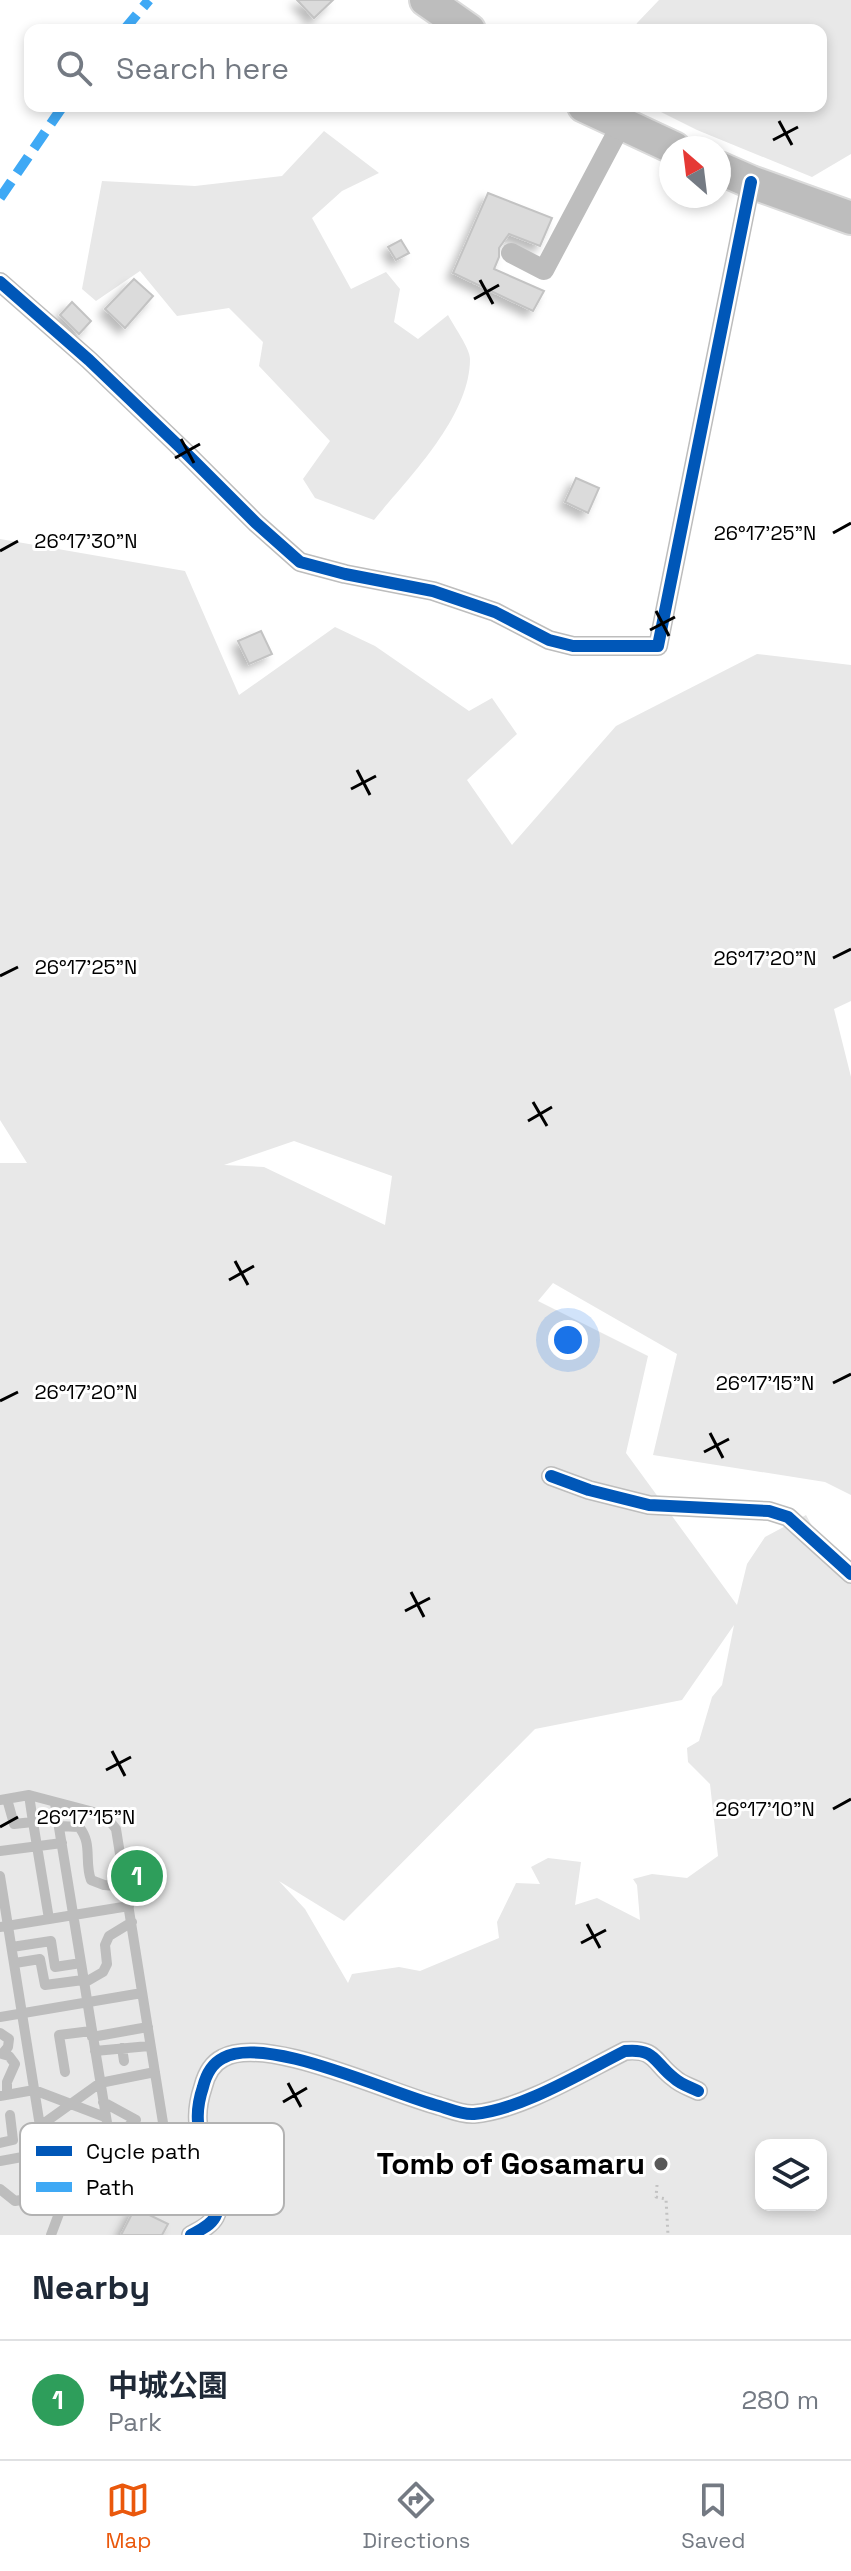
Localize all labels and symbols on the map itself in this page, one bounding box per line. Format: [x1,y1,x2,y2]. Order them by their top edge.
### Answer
north arrow [659,136,731,208]
text: 26°17'25"N [714,520,816,546]
text: 26°17'30"N [34,528,138,554]
text: 26°17'20"N [713,945,817,971]
text: 26°17'25"N [35,954,137,980]
your location [548,1320,588,1360]
text: 26°17'15"N [716,1370,814,1396]
text: 26°17'20"N [34,1379,138,1405]
text: 26°17'10"N [715,1796,815,1822]
text: 26°17'15"N [37,1804,135,1830]
pin: 1 [111,1846,163,1906]
legend [20,2123,284,2215]
text: Cycle path [86,2137,201,2165]
place label: Tomb of Gosamaru [376,2144,645,2183]
marker: Tomb of Gosamaru [652,2155,670,2173]
text: Path [86,2173,135,2201]

